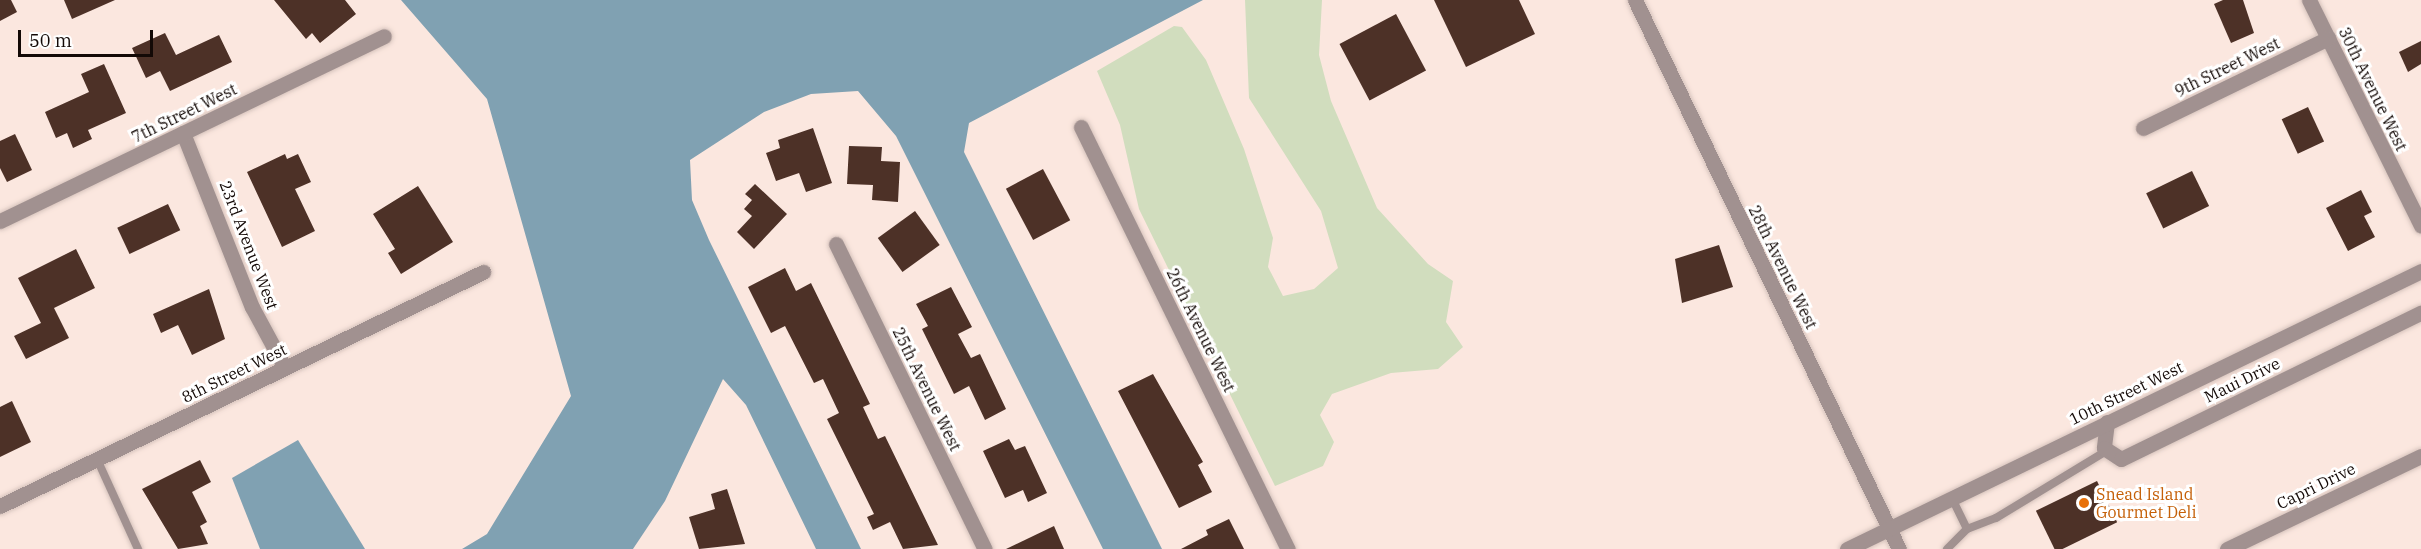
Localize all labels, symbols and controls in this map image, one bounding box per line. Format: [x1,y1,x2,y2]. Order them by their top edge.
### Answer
scale bar [21,18,156,56]
street label: 30th Avenue West [2335,24,2411,154]
text: 50 m [29,29,72,52]
street label: 9th Street West [2171,33,2283,101]
street label: 7th Street West [128,79,240,147]
street label: 23rd Avenue West [216,178,282,312]
street label: 28th Avenue West [1745,202,1821,332]
street label: 26th Avenue West [1163,265,1239,395]
street label: 25th Avenue West [889,324,965,454]
street label: 8th Street West [178,339,290,407]
street label: Maui Drive [2201,353,2283,407]
street label: 10th Street West [2066,357,2186,429]
street label: Capri Drive [2274,459,2358,513]
place label: Snead Island Gourmet Deli [2096,484,2196,522]
marker: Snead Island Gourmet Deli [2077,496,2091,510]

